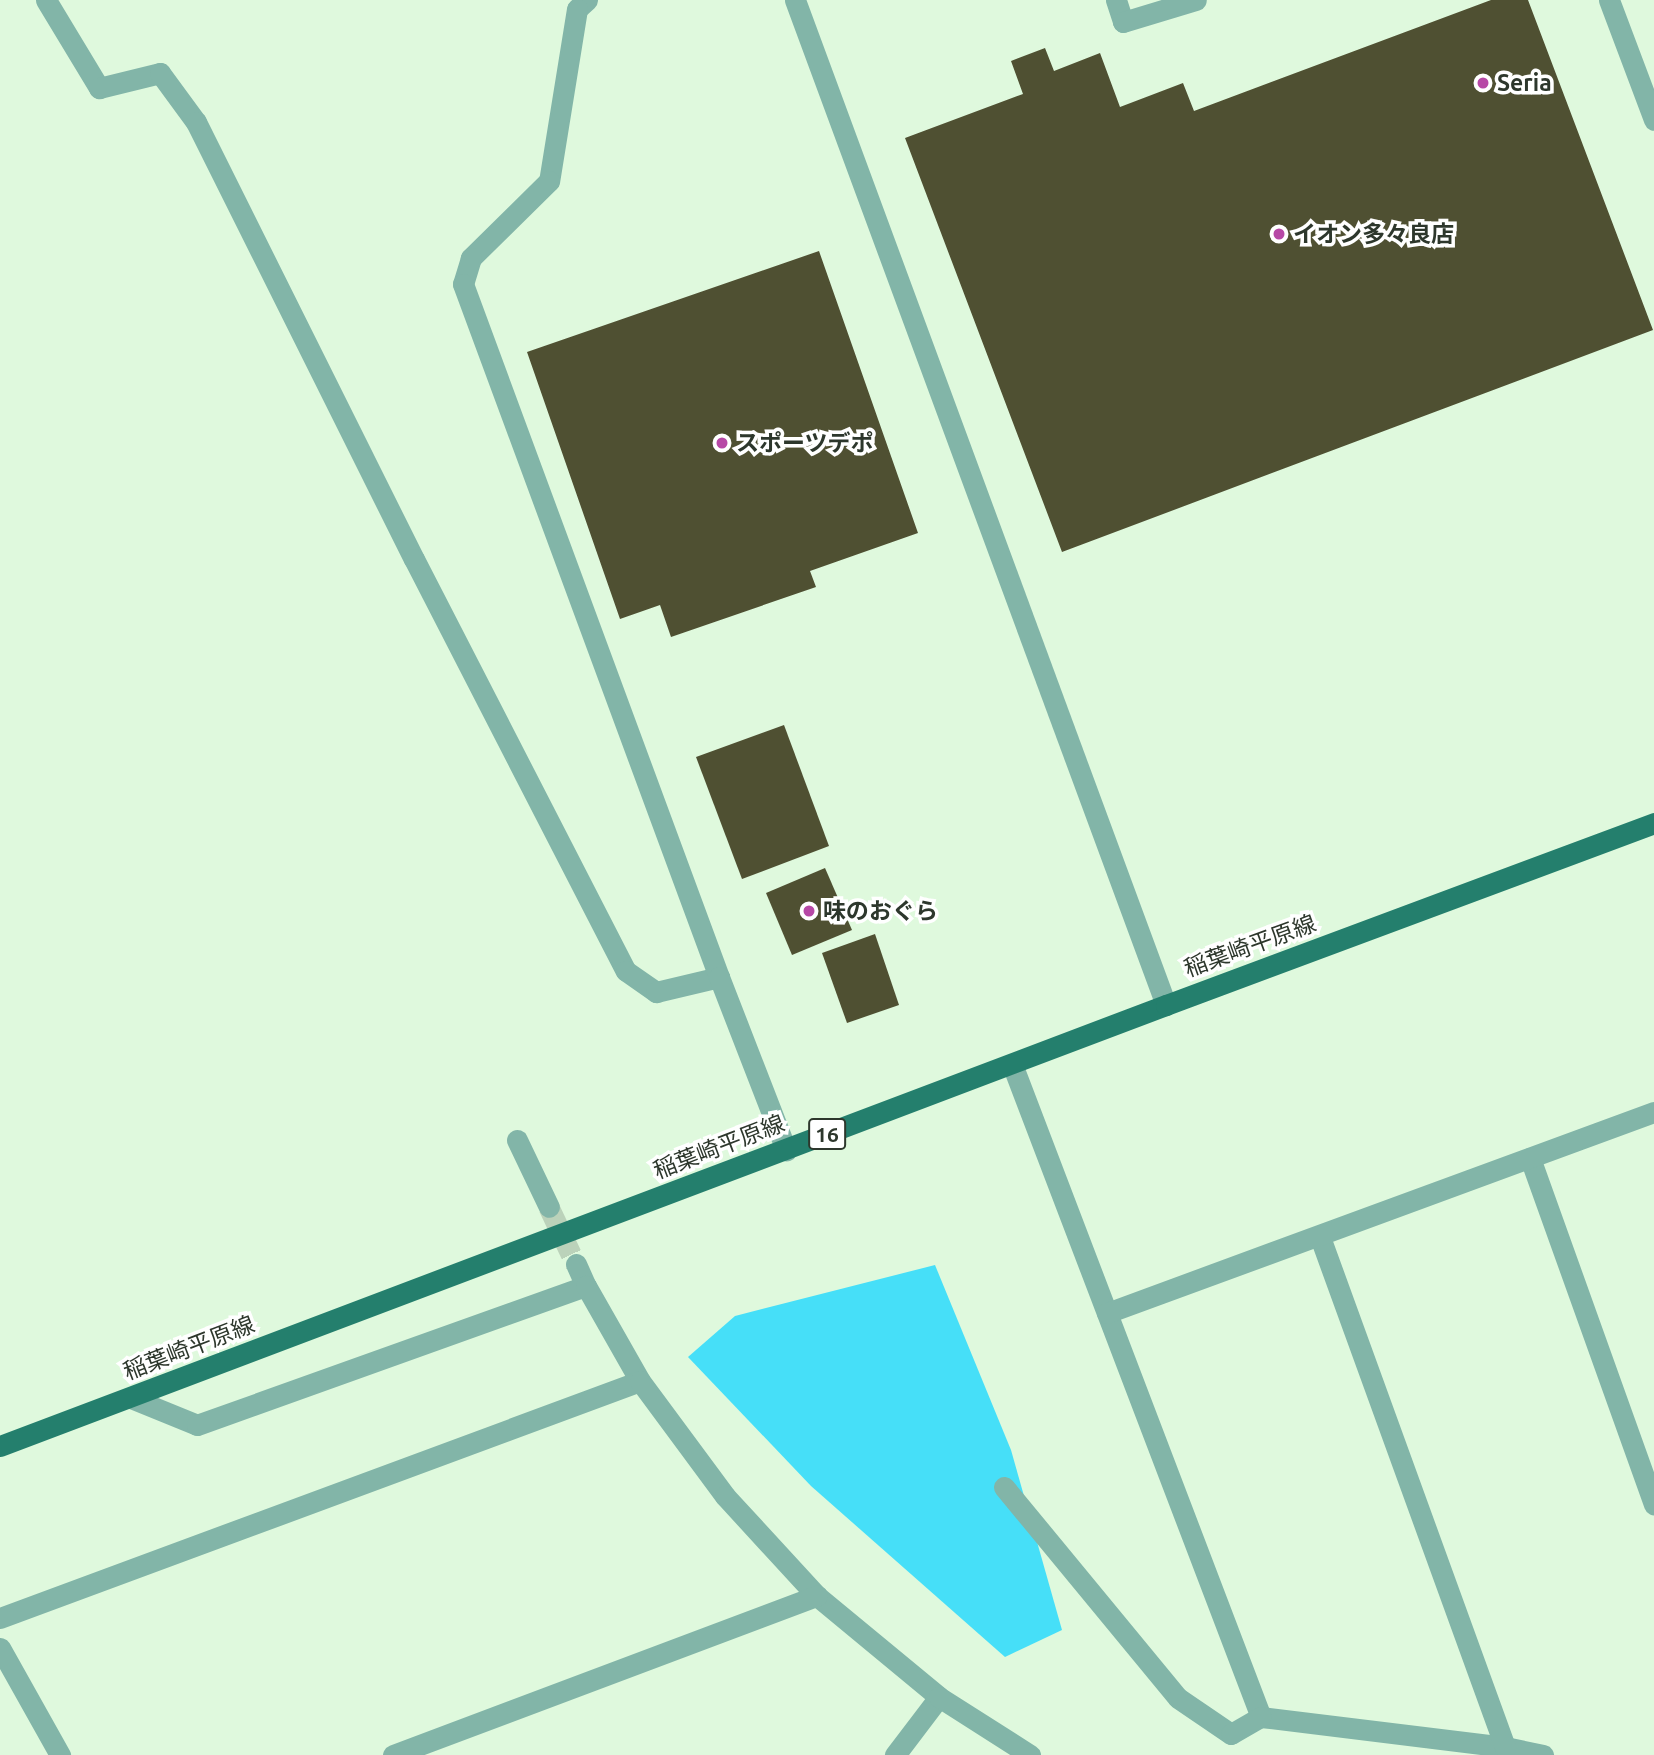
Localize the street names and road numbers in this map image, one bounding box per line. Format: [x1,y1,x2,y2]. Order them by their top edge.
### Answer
street label: 稲葉崎平原線 [1180,909,1320,983]
street label: 稲葉崎平原線 [650,1109,788,1185]
road number: 16 [808,1116,846,1152]
street label: 稲葉崎平原線 [120,1310,258,1386]

